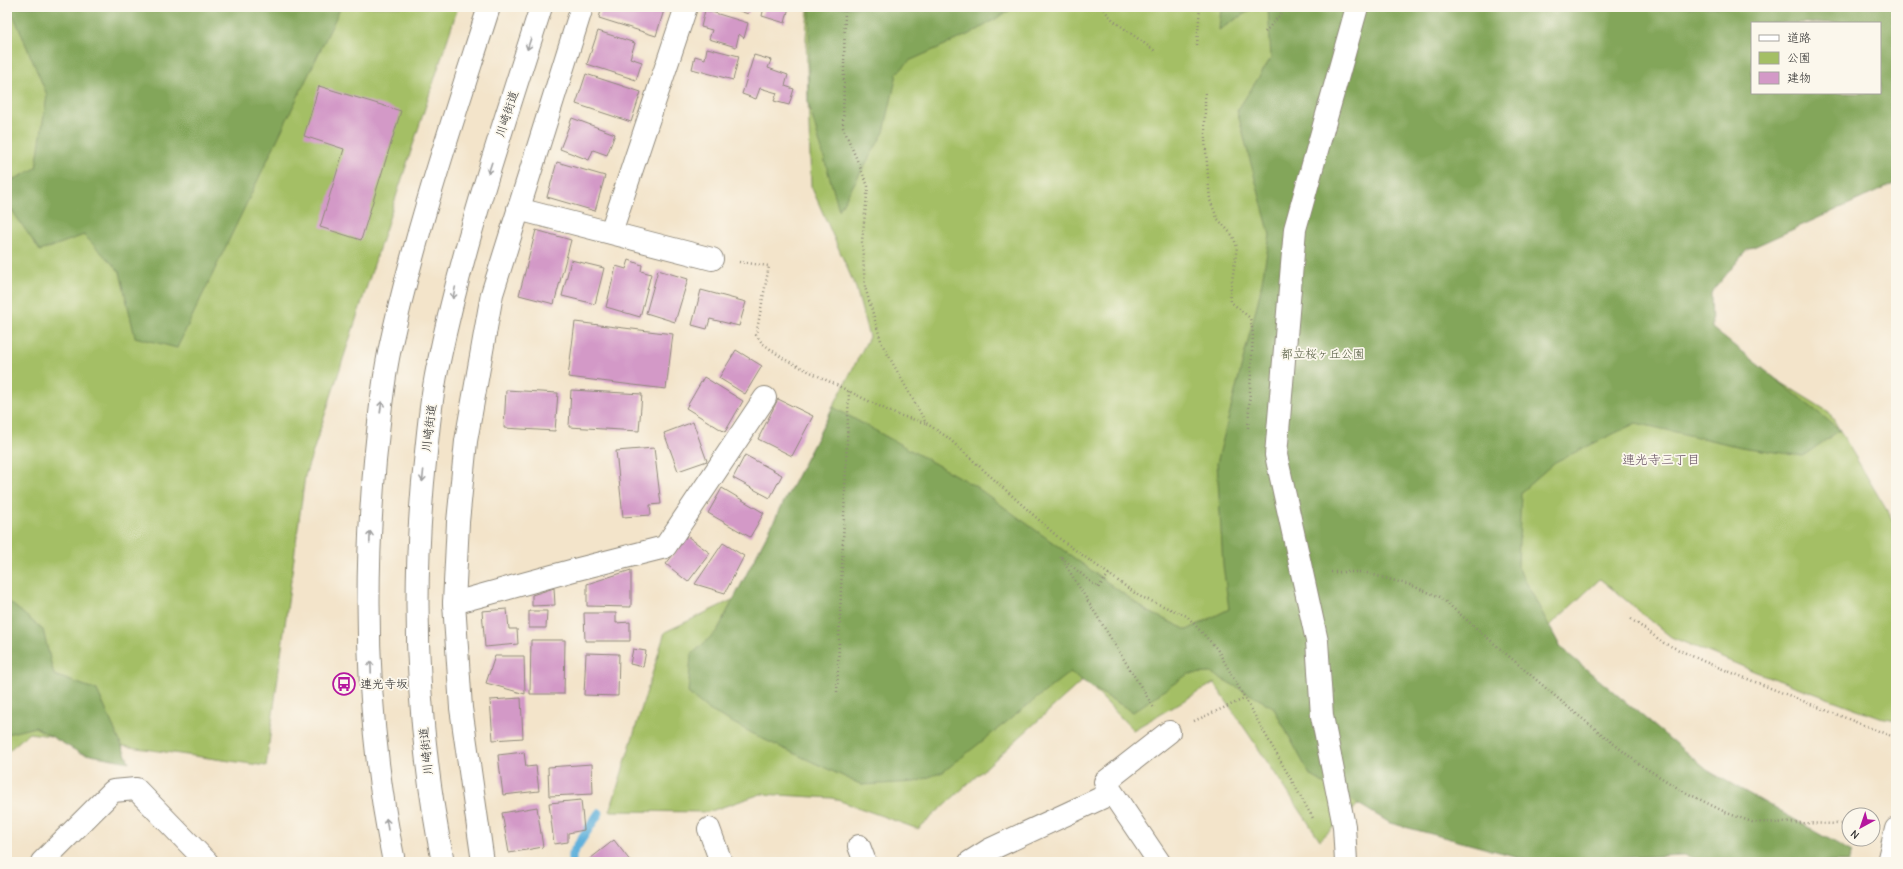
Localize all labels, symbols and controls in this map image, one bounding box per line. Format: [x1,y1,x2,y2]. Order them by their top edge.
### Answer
legend [1751,22,1881,94]
text: 道路 [1787,31,1811,45]
one-way arrow [525,38,532,51]
text: 公園 [1787,51,1811,65]
text: 建物 [1787,71,1811,85]
street label: 川崎街道 [493,89,521,139]
one-way arrow [486,161,493,174]
one-way arrow [450,286,458,299]
park label: 都立桜ヶ丘公園 [1281,347,1365,361]
one-way arrow [377,401,385,414]
street label: 川崎街道 [419,403,439,453]
district label: 連光寺三丁目 [1622,452,1700,467]
one-way arrow [419,469,427,482]
one-way arrow [366,531,374,544]
one-way arrow [367,661,375,674]
bus stop icon: 連光寺坂 [331,671,357,697]
place label: 連光寺坂 [360,677,408,691]
street label: 川崎街道 [417,726,435,776]
north arrow [1841,807,1881,847]
one-way arrow [383,818,391,831]
text: N [1848,827,1862,842]

